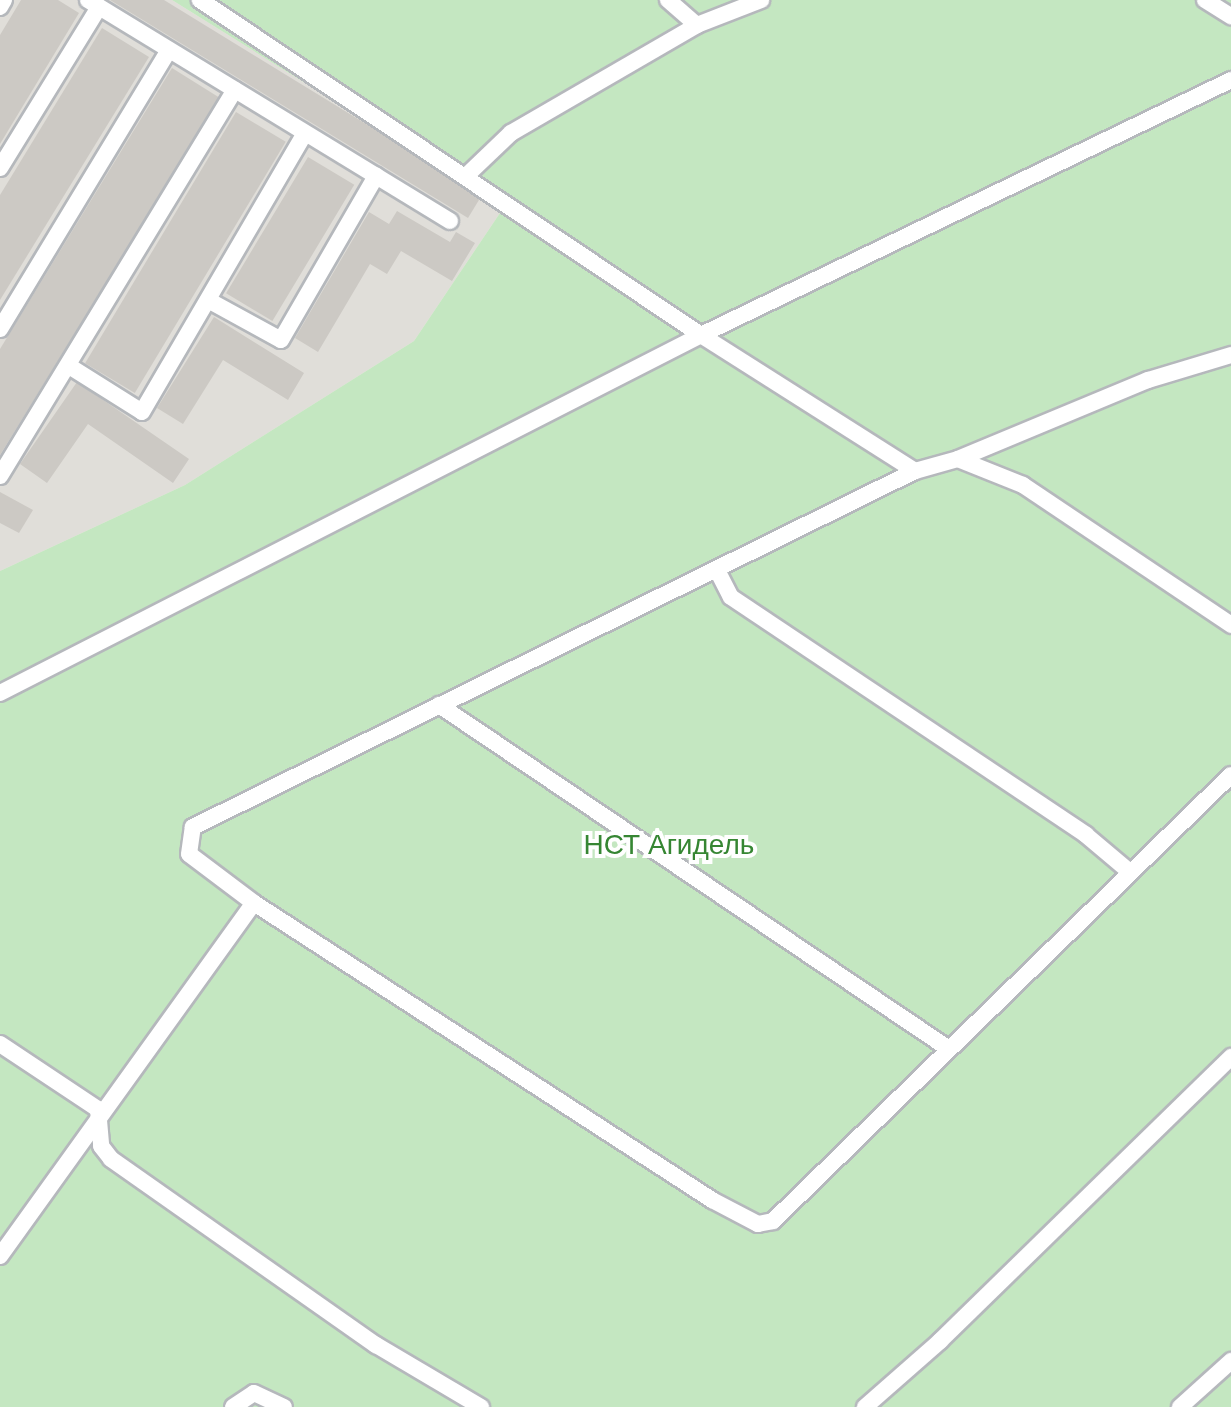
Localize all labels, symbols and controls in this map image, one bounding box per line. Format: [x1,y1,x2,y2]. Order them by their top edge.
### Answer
park label: НСТ Агидель [584,828,754,862]

